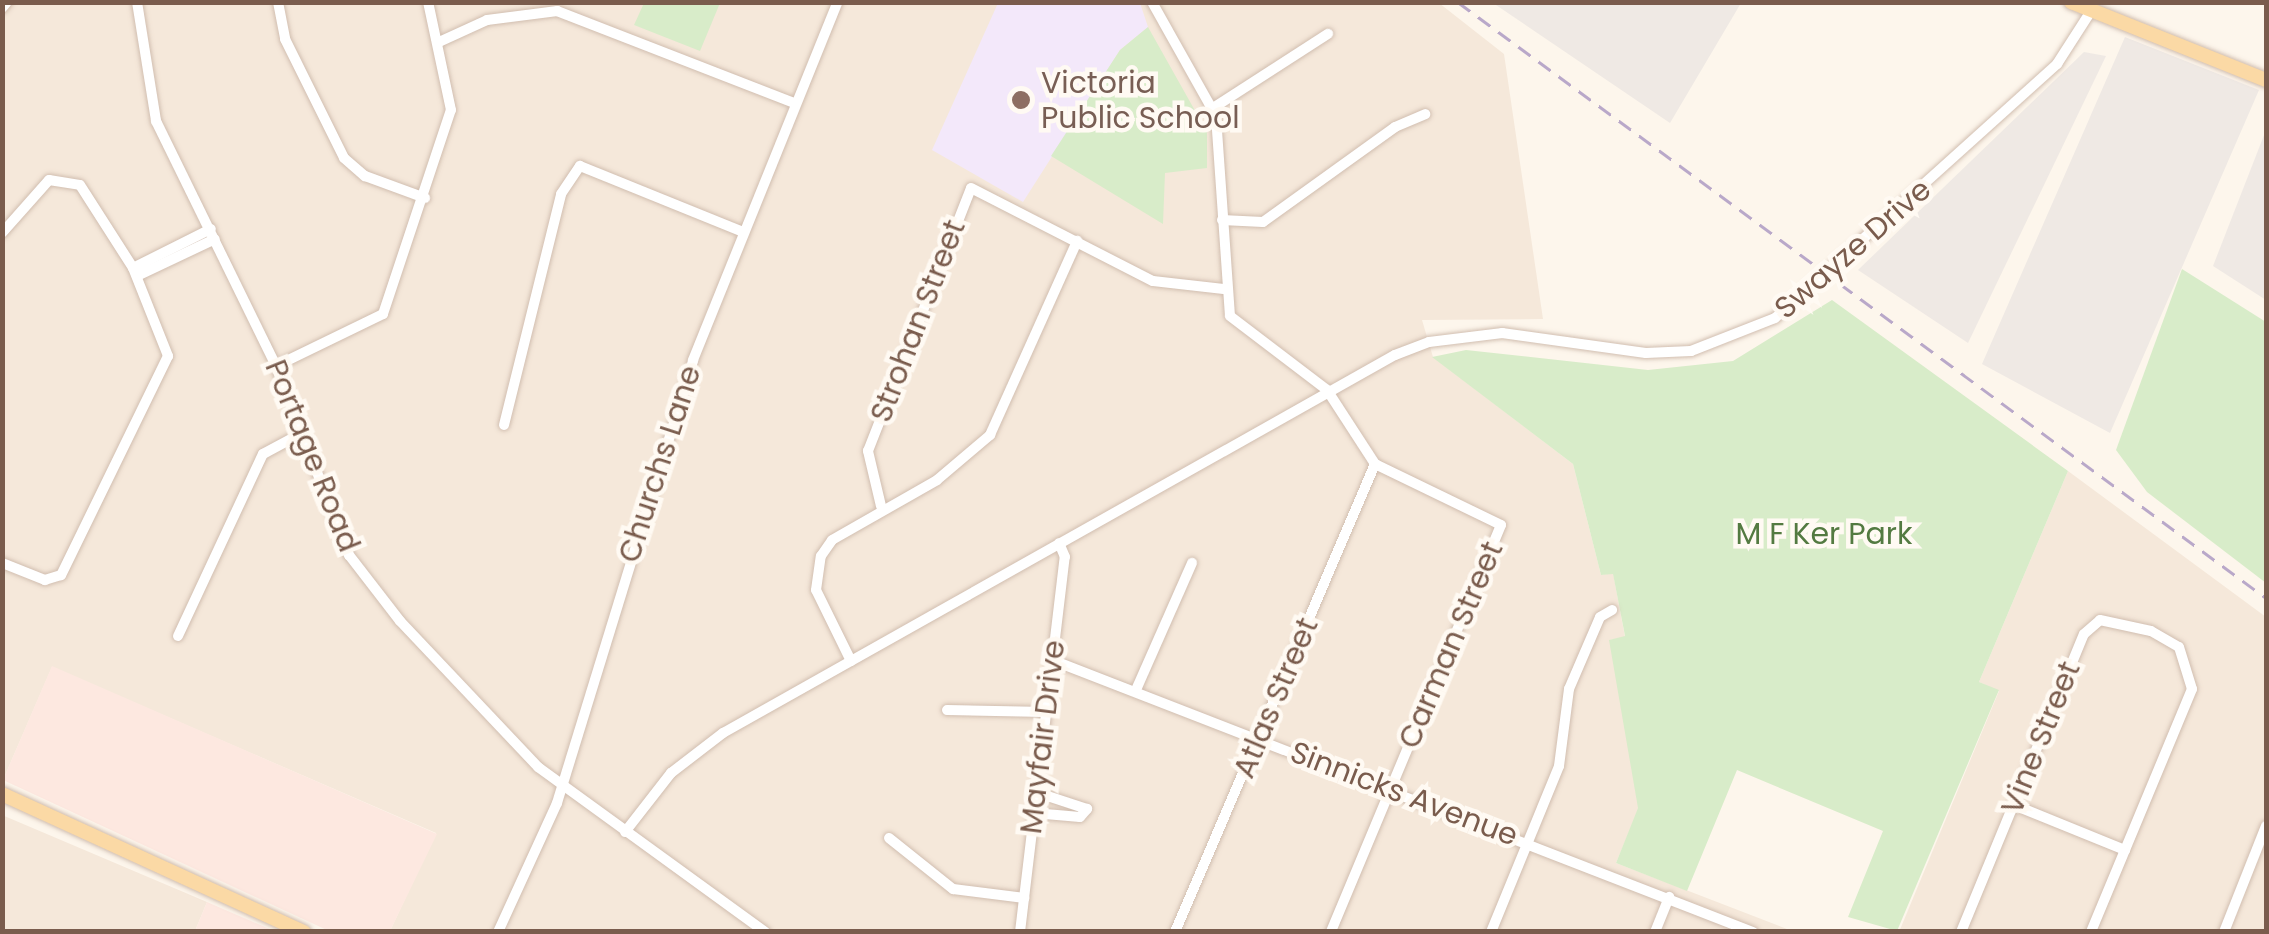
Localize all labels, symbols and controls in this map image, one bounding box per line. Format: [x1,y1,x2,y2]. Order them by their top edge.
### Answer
place label: Victoria Public School [1041,65,1240,136]
marker: Victoria Public School [1010,89,1032,111]
street label: Swayze Drive [1768,171,1938,327]
street label: Strohan Street [863,215,973,427]
street label: Portage Road [257,355,367,557]
street label: Churchs Lane [611,361,709,567]
park label: M F Ker Park [1735,516,1913,552]
street label: Carman Street [1391,536,1511,754]
street label: Atlas Street [1226,613,1326,783]
street label: Mayfair Drive [1013,638,1073,836]
street label: Vine Street [1994,656,2088,820]
street label: Sinnicks Avenue [1285,734,1523,854]

